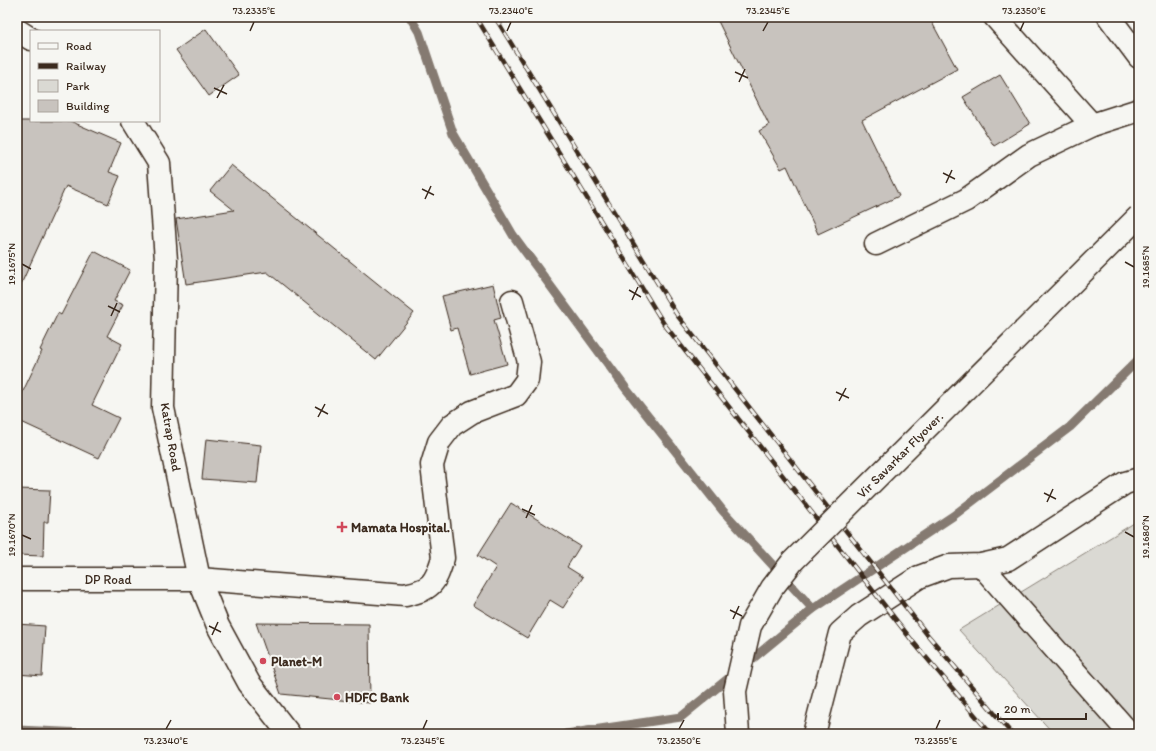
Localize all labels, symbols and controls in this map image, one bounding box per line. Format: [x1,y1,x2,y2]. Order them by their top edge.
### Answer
text: 73.2335°E [233,4,276,17]
text: 73.2340°E [489,4,534,17]
text: 73.2345°E [746,4,790,17]
text: 73.2350°E [1002,4,1046,17]
legend [30,30,160,122]
text: Road [66,39,92,53]
text: Railway [66,59,106,73]
text: Park [66,79,90,93]
text: Building [66,99,110,113]
text: 19.1675°N [5,243,18,285]
text: 19.1685°N [1139,245,1152,288]
street label: Katrap Road [158,402,184,472]
street label: Vir Savarkar Flyover. [854,409,946,501]
text: 19.1670°N [5,513,18,557]
text: 19.1680°N [1139,515,1152,559]
place label: Mamata Hospital. [351,520,450,536]
marker: Mamata Hospital. [336,521,348,533]
street label: DP Road [84,572,132,587]
place label: Planet-M [271,654,322,669]
marker: Planet-M [258,656,268,666]
place label: HDFC Bank [345,690,409,705]
marker: HDFC Bank [332,692,342,702]
scale bar [998,695,1086,721]
text: 20 m [1004,702,1031,716]
text: 73.2340°E [144,734,189,747]
text: 73.2345°E [401,734,445,747]
text: 73.2350°E [657,734,701,747]
text: 73.2355°E [915,734,958,747]

